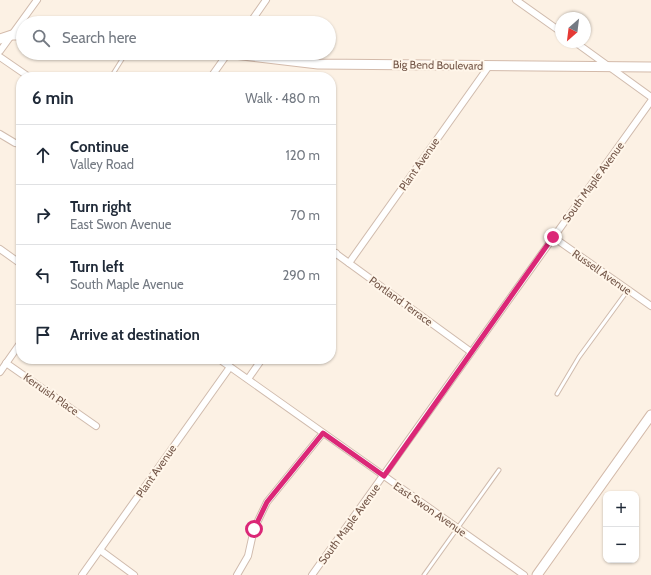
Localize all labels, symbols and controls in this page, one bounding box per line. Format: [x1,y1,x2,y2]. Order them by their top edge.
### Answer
north arrow [555,12,591,48]
search box [16,16,336,60]
icon: search [30,27,52,49]
text: Search here [62,29,137,47]
street label: Big Bend Boulevard [393,57,483,73]
text: 6 min [32,88,74,108]
text: Walk · 480 m [245,90,320,106]
street label: Plant Avenue [396,135,443,193]
text: Continue [70,138,129,156]
street label: South Maple Avenue [559,139,627,225]
icon: ahead [32,144,54,166]
text: 120 m [286,147,320,163]
text: Valley Road [70,156,134,172]
text: Turn right [70,198,131,216]
icon: right [32,204,54,226]
text: 70 m [290,207,320,223]
text: East Swon Avenue [70,216,172,232]
route end [544,228,562,246]
street label: Russell Avenue [569,246,635,298]
text: Turn left [70,258,124,276]
icon: left [32,264,54,286]
text: 290 m [282,267,320,283]
street label: Portland Terrace [366,273,436,329]
text: South Maple Avenue [70,276,184,292]
icon: arrive [32,324,54,346]
text: Arrive at destination [70,326,200,344]
street label: Kerruish Place [21,370,82,418]
street label: Plant Avenue [133,442,180,500]
street label: East Swon Avenue [391,479,469,540]
street label: South Maple Avenue [315,481,383,567]
map controls [603,491,639,563]
button: + [603,491,639,527]
route start [245,520,263,538]
button: − [603,527,639,563]

